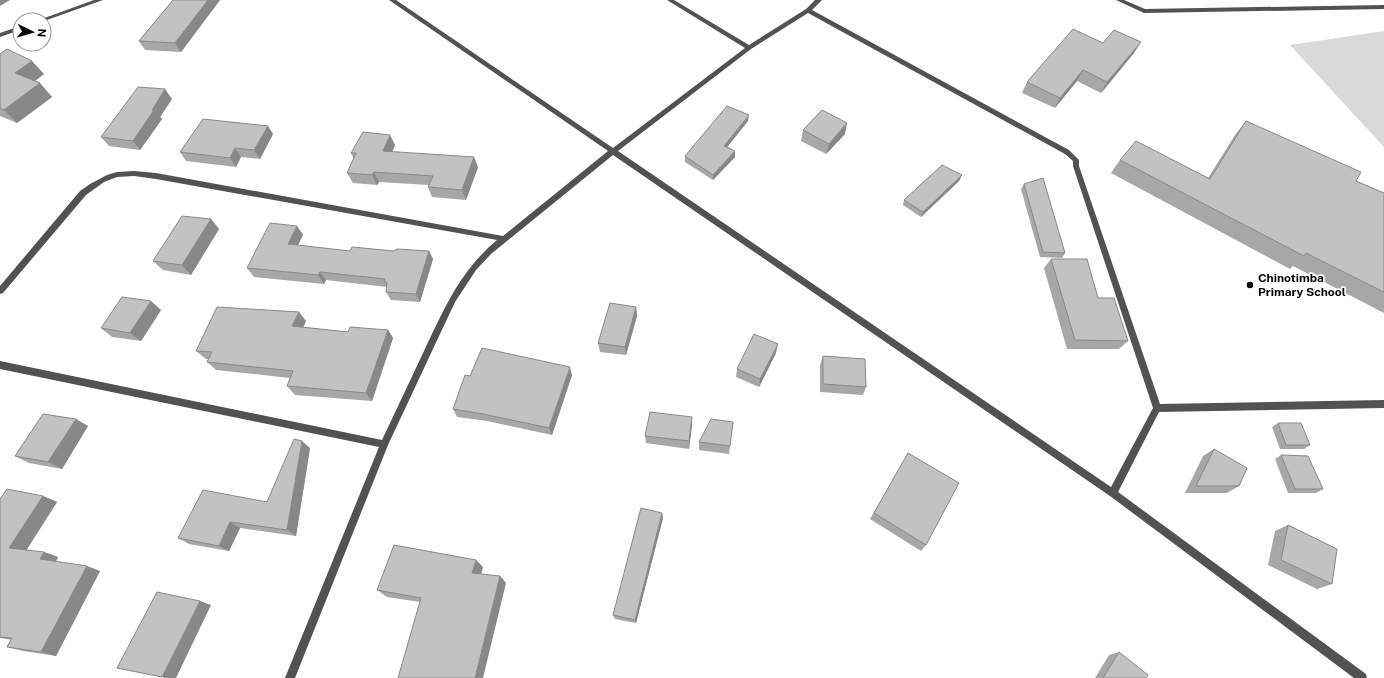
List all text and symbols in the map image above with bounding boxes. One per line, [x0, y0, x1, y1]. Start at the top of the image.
north arrow [12, 12, 52, 52]
text: N [36, 28, 48, 38]
place label: Chinotimba Primary School [1258, 271, 1346, 299]
marker: Chinotimba Primary School [1245, 280, 1255, 290]

